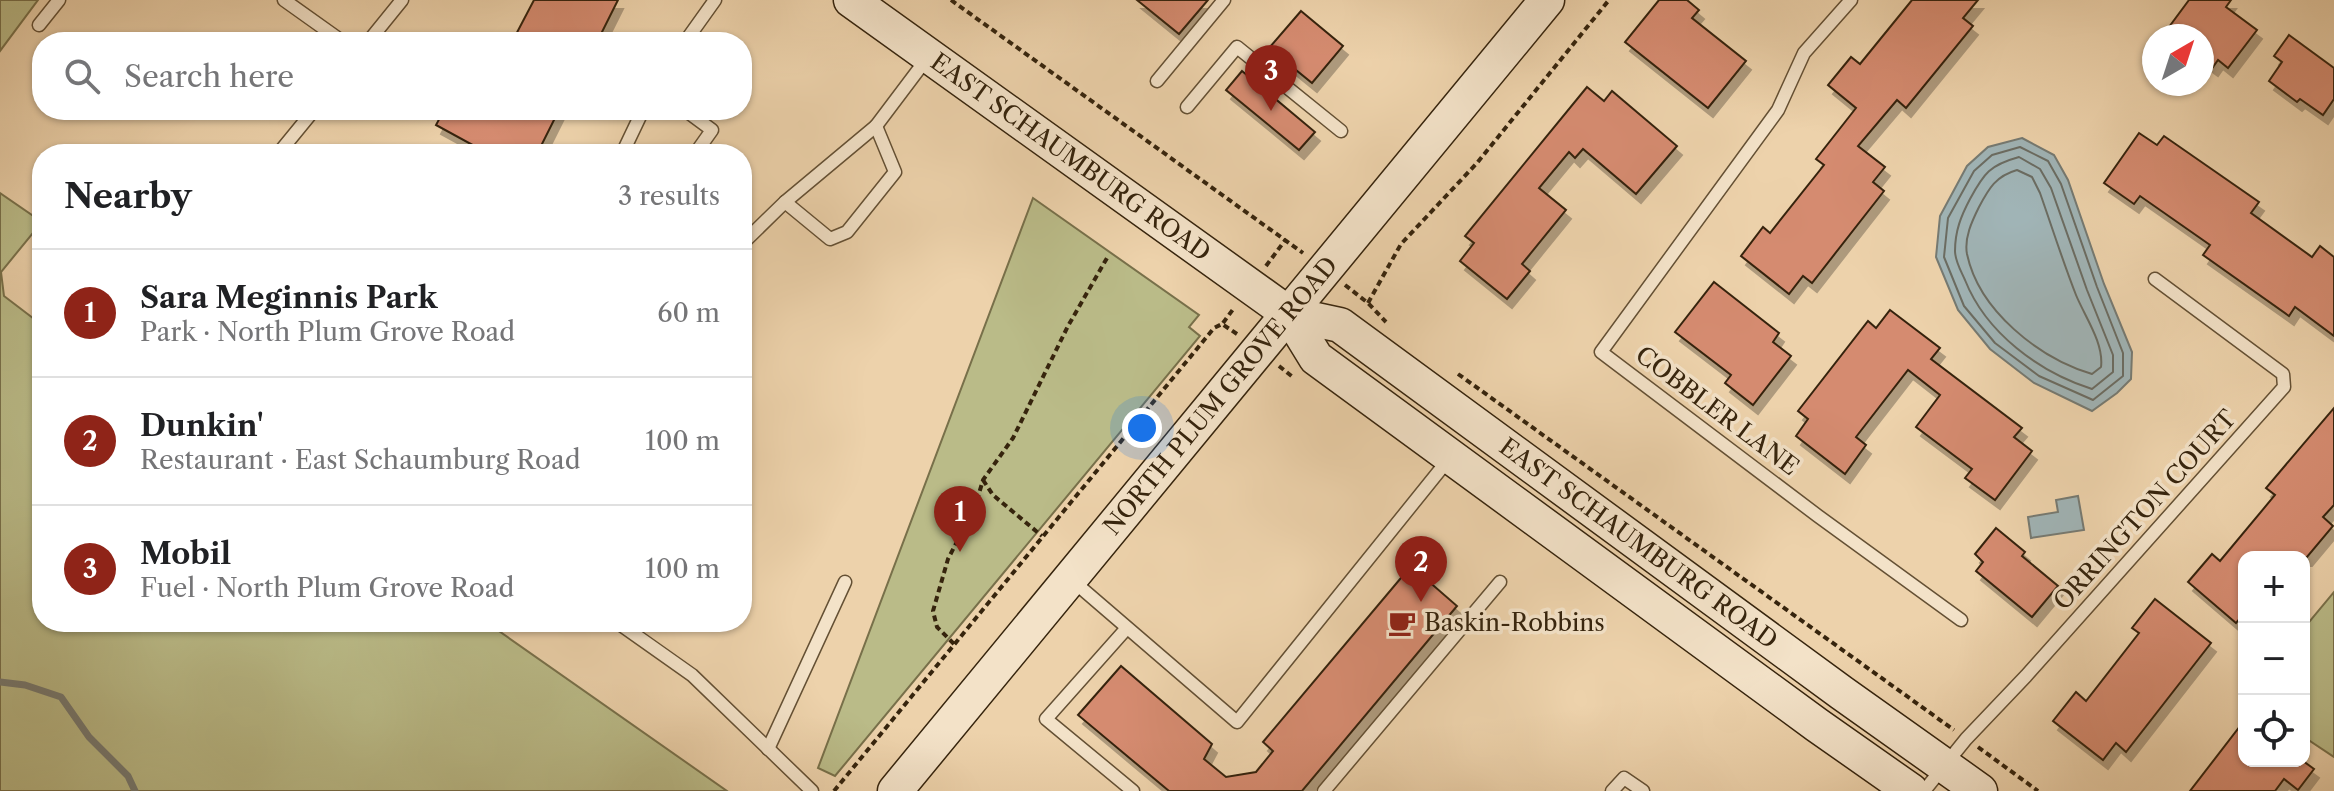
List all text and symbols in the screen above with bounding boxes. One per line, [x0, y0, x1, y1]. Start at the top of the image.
north arrow [2142, 24, 2214, 96]
search box [32, 32, 752, 120]
pin: 3 [1245, 45, 1297, 111]
street label: EAST SCHAUMBURG ROAD [925, 47, 1216, 267]
icon: search [60, 54, 104, 98]
text: Search here [124, 58, 294, 95]
text: Nearby [64, 175, 192, 217]
text: 3 results [618, 180, 720, 212]
street label: NORTH PLUM GROVE ROAD [1097, 251, 1343, 540]
text: Sara Meginnis Park [140, 279, 437, 316]
text: 1 [84, 297, 96, 329]
text: 60 m [657, 297, 720, 329]
text: Park · North Plum Grove Road [140, 316, 515, 348]
street label: COBBLER LANE [1630, 340, 1805, 481]
street label: ORRINGTON COURT [2047, 404, 2242, 615]
text: Dunkin' [140, 407, 264, 444]
your location [1122, 408, 1162, 448]
text: 2 [82, 425, 98, 457]
text: 100 m [645, 425, 720, 457]
street label: EAST SCHAUMBURG ROAD [1494, 432, 1783, 655]
text: Restaurant · East Schaumburg Road [140, 444, 581, 476]
pin: 1 [934, 486, 986, 552]
text: Mobil [140, 535, 231, 572]
pin: 2 [1395, 536, 1447, 602]
map controls [2238, 551, 2310, 767]
button: + [2238, 551, 2310, 623]
text: 3 [83, 553, 97, 585]
text: 100 m [645, 553, 720, 585]
text: Fuel · North Plum Grove Road [140, 572, 514, 604]
cafe icon: Baskin-Robbins [1387, 608, 1417, 638]
place label: Baskin-Robbins [1424, 608, 1605, 637]
button: − [2238, 623, 2310, 695]
button: locate [2238, 695, 2310, 767]

